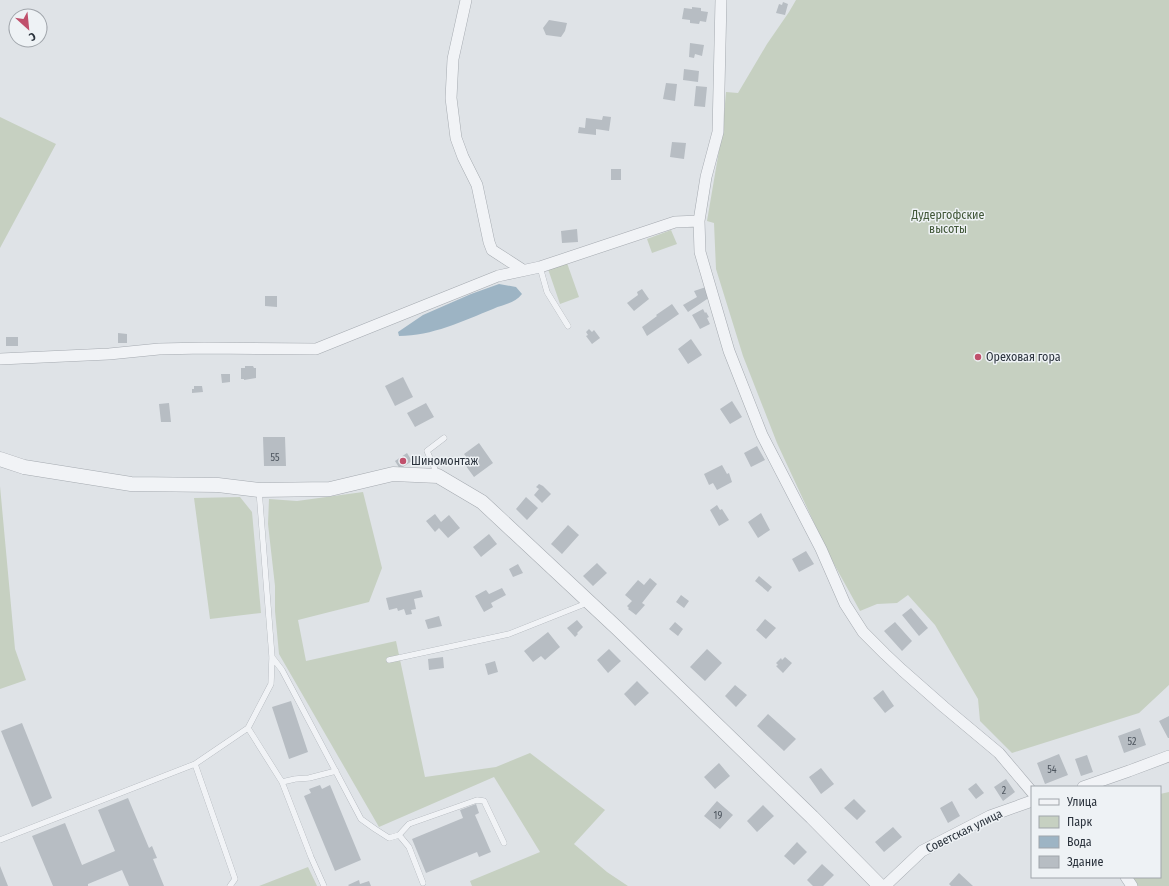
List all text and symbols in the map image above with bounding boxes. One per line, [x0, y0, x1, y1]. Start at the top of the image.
north arrow [8, 8, 48, 48]
text: С [27, 29, 38, 44]
park label: Дудергофские высоты [911, 208, 984, 236]
place label: Ореховая гора [986, 350, 1061, 364]
marker: Ореховая гора [973, 352, 983, 362]
house number: 55 [270, 452, 280, 464]
place label: Шиномонтаж [411, 454, 478, 468]
marker: Шиномонтаж [398, 456, 408, 466]
house number: 52 [1128, 736, 1137, 748]
house number: 54 [1047, 764, 1057, 776]
house number: 2 [1002, 785, 1007, 797]
legend [1031, 786, 1161, 878]
text: Улица [1066, 795, 1097, 809]
street label: Советская улица [923, 806, 1005, 856]
house number: 19 [714, 810, 723, 822]
text: Парк [1067, 815, 1093, 829]
text: Вода [1067, 835, 1092, 849]
text: Здание [1067, 855, 1103, 869]

